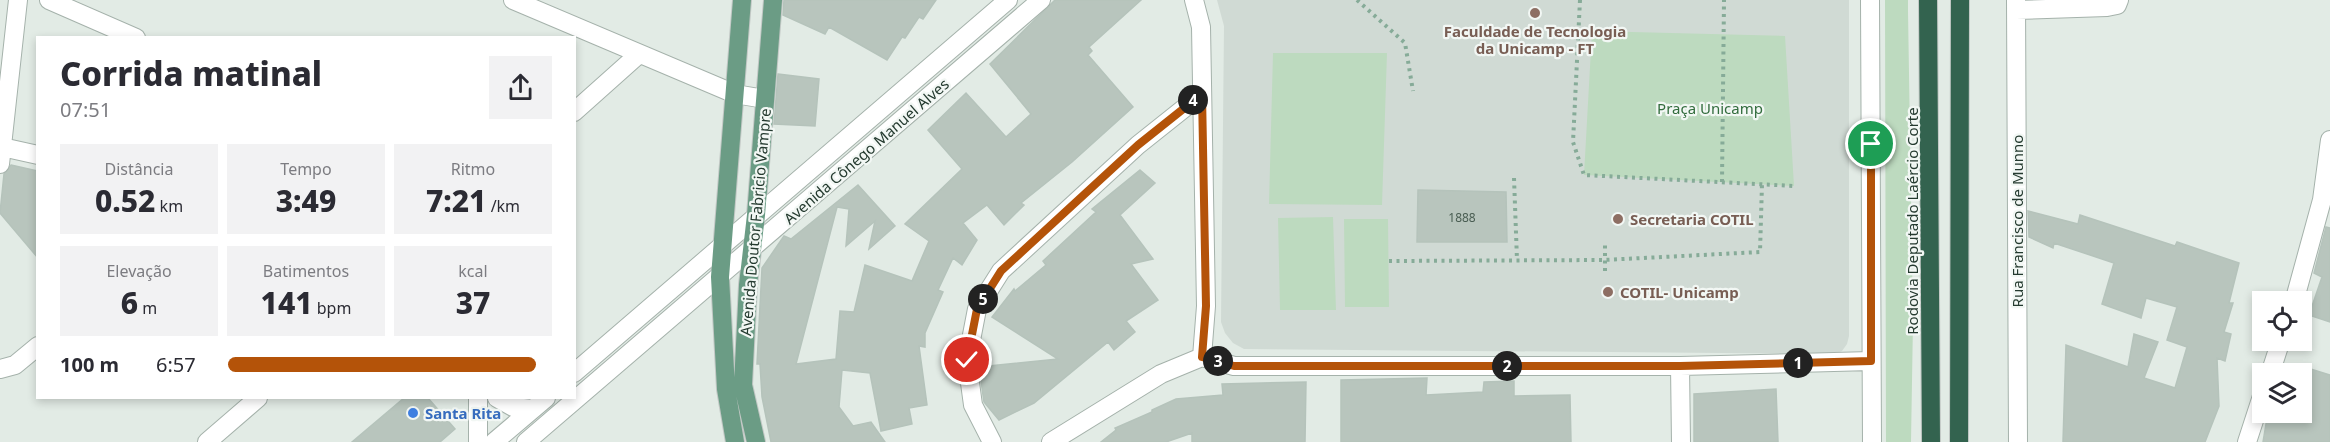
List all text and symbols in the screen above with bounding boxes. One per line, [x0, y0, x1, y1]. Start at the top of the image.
marker: Faculdade de Tecnologia da Unicamp - FT [1528, 6, 1542, 20]
place label: Faculdade de Tecnologia da Unicamp - FT [1444, 21, 1626, 58]
text: Corrida matinal [60, 51, 322, 96]
button: share [489, 56, 552, 119]
street label: Avenida Cônego Manuel Alves [779, 74, 953, 228]
pin: 4 [1178, 85, 1208, 115]
text: 4 [1188, 89, 1198, 111]
text: 07:51 [60, 96, 111, 123]
park label: Praça Unicamp [1657, 98, 1763, 118]
street label: Avenida Doutor Fabricio Vampre [735, 107, 775, 337]
street label: Rodovia Deputado Laércio Corte [1902, 107, 1922, 335]
pin [1845, 118, 1896, 169]
icon: arrive [1854, 127, 1887, 160]
street label: Rua Francisco de Munno [2007, 135, 2027, 307]
text: Distância [105, 158, 173, 180]
text: Tempo [280, 158, 332, 180]
text: Ritmo [451, 158, 495, 180]
text: 0.52 [95, 180, 155, 221]
text: 3:49 [276, 180, 336, 221]
text: 7:21 [426, 180, 486, 221]
text: km [155, 195, 183, 217]
text: /km [486, 195, 520, 217]
house number: 1888 [1448, 209, 1476, 226]
place label: Secretaria COTIL [1630, 209, 1754, 229]
marker: Secretaria COTIL [1611, 212, 1625, 226]
text: Elevação [106, 260, 172, 282]
text: Batimentos [263, 260, 349, 282]
text: kcal [458, 260, 488, 282]
text: 6 [121, 282, 138, 323]
text: 141 [261, 282, 313, 323]
text: 37 [456, 282, 490, 323]
place label: COTIL- Unicamp [1620, 282, 1739, 302]
pin: 5 [968, 284, 998, 314]
marker: COTIL- Unicamp [1601, 285, 1615, 299]
text: 5 [978, 288, 988, 310]
map controls [2252, 291, 2312, 423]
button: locate [2252, 291, 2312, 351]
text: m [138, 297, 157, 319]
text: bpm [313, 297, 351, 319]
pin [941, 334, 992, 385]
icon: check [950, 343, 983, 376]
pin: 3 [1203, 346, 1233, 376]
pin: 1 [1783, 348, 1813, 378]
text: 3 [1213, 350, 1223, 372]
text: 100 m [60, 351, 119, 378]
text: 6:57 [156, 351, 196, 378]
pin: 2 [1492, 351, 1522, 381]
text: 1 [1793, 352, 1803, 374]
text: 2 [1502, 355, 1512, 377]
button: layers [2252, 363, 2312, 423]
place label: Santa Rita [425, 403, 501, 423]
marker: Santa Rita [406, 406, 420, 420]

